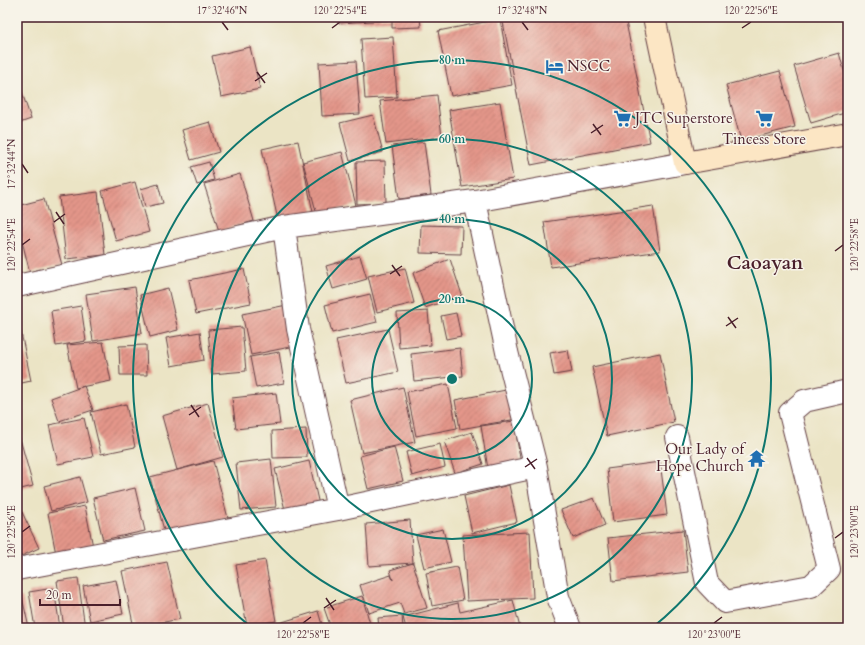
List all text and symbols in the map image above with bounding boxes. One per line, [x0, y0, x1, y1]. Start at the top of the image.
text: 17°32'46"N [197, 4, 248, 18]
text: 120°22'54"E [313, 4, 367, 18]
text: 17°32'48"N [497, 4, 548, 18]
text: 120°22'56"E [724, 4, 778, 18]
text: 80 m [439, 52, 466, 68]
hotel icon: NSCC [544, 56, 564, 76]
place label: NSCC [567, 56, 610, 76]
supermarket icon: JTC Superstore [612, 108, 632, 128]
place label: JTC Superstore [633, 108, 733, 128]
supermarket icon: Tincess Store [754, 108, 774, 128]
place label: Tincess Store [722, 129, 806, 149]
text: 60 m [439, 131, 466, 147]
text: 17°32'44"N [5, 138, 19, 189]
text: 40 m [439, 211, 466, 227]
text: 120°22'54"E [5, 218, 19, 272]
text: 120°22'58"E [848, 218, 862, 272]
district label: Caoayan [727, 250, 804, 276]
text: 20 m [439, 291, 466, 307]
centre of rings [445, 372, 459, 386]
place label: Our Lady of Hope Church [656, 439, 746, 476]
temple icon: Our Lady of Hope Church [747, 448, 767, 468]
text: 120°22'56"E [5, 505, 19, 559]
text: 120°23'00"E [848, 505, 862, 559]
scale bar [40, 581, 120, 607]
text: 20 m [46, 587, 73, 603]
text: 120°22'58"E [276, 628, 330, 642]
text: 120°23'00"E [687, 628, 741, 642]

